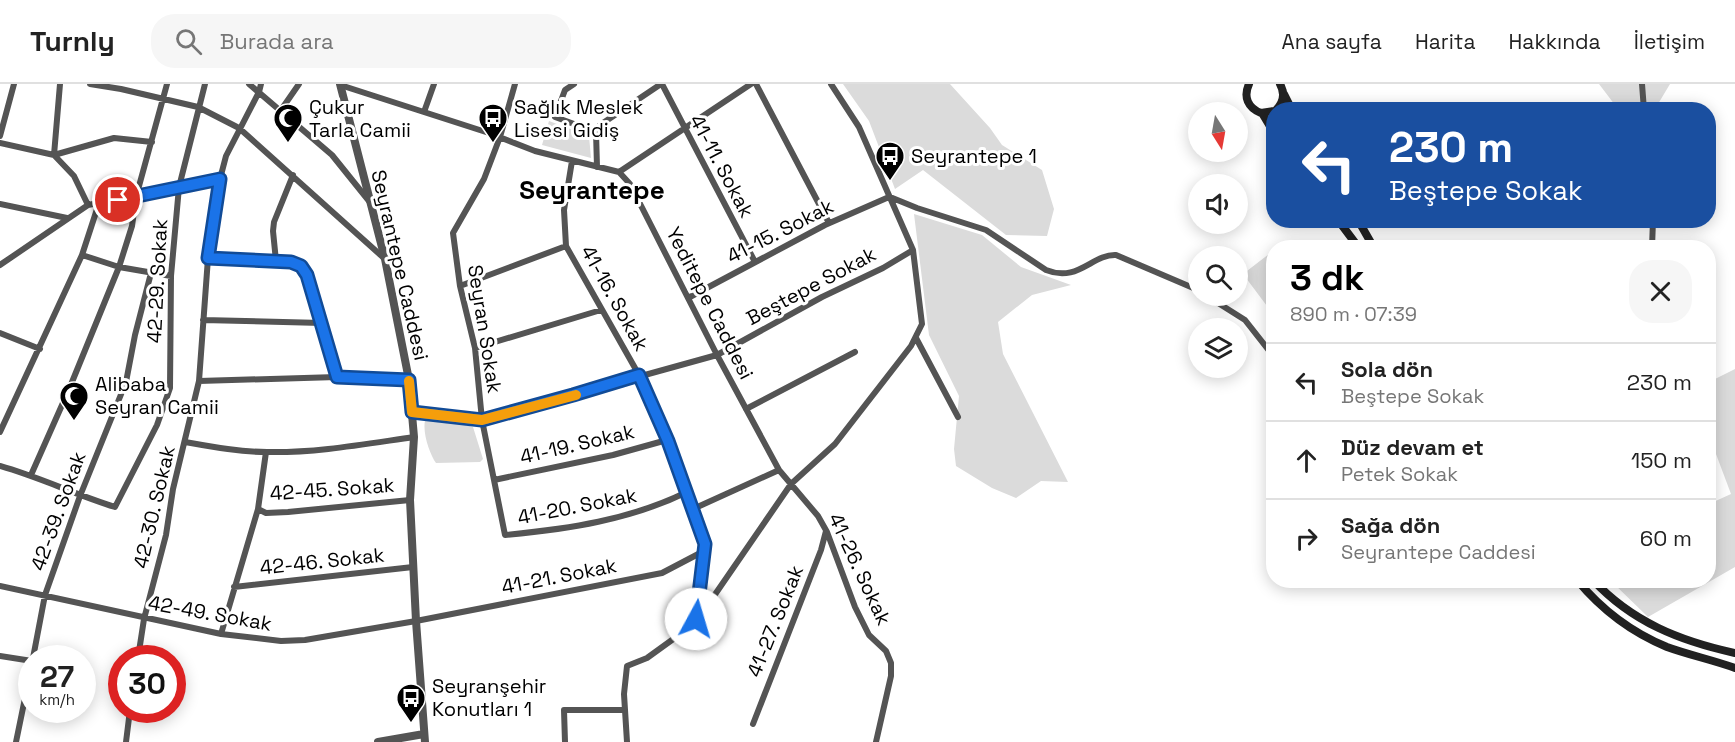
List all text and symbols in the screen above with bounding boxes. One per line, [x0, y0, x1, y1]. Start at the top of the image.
search box [151, 14, 571, 68]
text: Turnly [30, 23, 115, 59]
icon: search [172, 25, 205, 58]
text: Burada ara [220, 27, 334, 55]
text: Ana sayfa [1282, 28, 1382, 55]
text: Harita [1415, 28, 1476, 55]
text: Hakkında [1509, 28, 1601, 55]
text: İletişim [1634, 28, 1705, 55]
place label: Çukur Tarla Camii [309, 94, 411, 143]
place label: Sağlık Meslek Lisesi Gidiş [514, 94, 643, 143]
mosque icon: Çukur Tarla Camii [272, 102, 304, 144]
bus stop icon: Sağlık Meslek Lisesi Gidiş [477, 102, 509, 144]
north arrow [1188, 102, 1248, 162]
map controls [1188, 102, 1248, 378]
street label: 41-11. Sokak [684, 110, 760, 222]
text: 230 m [1389, 121, 1513, 174]
icon: left [1290, 126, 1368, 204]
bus stop icon: Seyrantepe 1 [874, 140, 906, 182]
place label: Seyrantepe 1 [911, 143, 1037, 169]
street label: Seyrantepe Caddesi [365, 167, 435, 363]
district label: Seyrantepe [519, 173, 665, 207]
text: Beştepe Sokak [1389, 173, 1582, 208]
pin [92, 174, 143, 225]
button: sound [1188, 174, 1248, 234]
icon: arrive [101, 183, 134, 216]
street label: 41-15. Sokak [722, 193, 838, 269]
street label: 42-29. Sokak [141, 218, 173, 344]
street label: Yeditepe Caddesi [660, 222, 760, 384]
street label: 41-16. Sokak [575, 241, 655, 356]
street label: Beştepe Sokak [742, 241, 881, 331]
button: search [1188, 246, 1248, 306]
text: 3 dk [1290, 255, 1364, 301]
button: close [1629, 260, 1692, 323]
street label: Seyran Sokak [462, 263, 508, 395]
text: 890 m · 07:39 [1290, 301, 1417, 327]
button: layers [1188, 318, 1248, 378]
text: Sola dön [1341, 355, 1433, 383]
icon: left [1290, 366, 1323, 399]
text: 230 m [1627, 368, 1692, 396]
place label: Alibaba Seyran Camii [95, 371, 219, 420]
mosque icon: Alibaba Seyran Camii [58, 380, 90, 422]
text: Beştepe Sokak [1341, 383, 1484, 409]
street label: 41-19. Sokak [517, 418, 637, 470]
text: Düz devam et [1341, 433, 1484, 461]
street label: 42-30. Sokak [127, 443, 181, 571]
icon: ahead [1290, 444, 1323, 477]
text: 150 m [1631, 446, 1692, 474]
street label: 42-39. Sokak [24, 448, 92, 574]
text: Petek Sokak [1341, 461, 1458, 487]
street label: 42-45. Sokak [269, 472, 395, 506]
street label: 41-20. Sokak [515, 482, 639, 530]
street label: 41-26. Sokak [823, 509, 897, 629]
text: Sağa dön [1341, 511, 1440, 539]
icon: right [1290, 522, 1323, 555]
text: 60 m [1640, 524, 1692, 552]
text: Seyrantepe Caddesi [1341, 539, 1536, 565]
street label: 42-46. Sokak [258, 542, 386, 580]
street label: 41-21. Sokak [499, 552, 619, 600]
street label: 41-27. Sokak [741, 561, 809, 681]
position arrow [664, 587, 728, 651]
street label: 42-49. Sokak [146, 589, 274, 637]
speed limit sign: 30 [108, 645, 186, 723]
text: 27 [40, 657, 74, 696]
place label: Seyranşehir Konutları 1 [432, 673, 546, 722]
bus stop icon: Seyranşehir Konutları 1 [395, 682, 427, 724]
text: km/h [39, 690, 75, 709]

